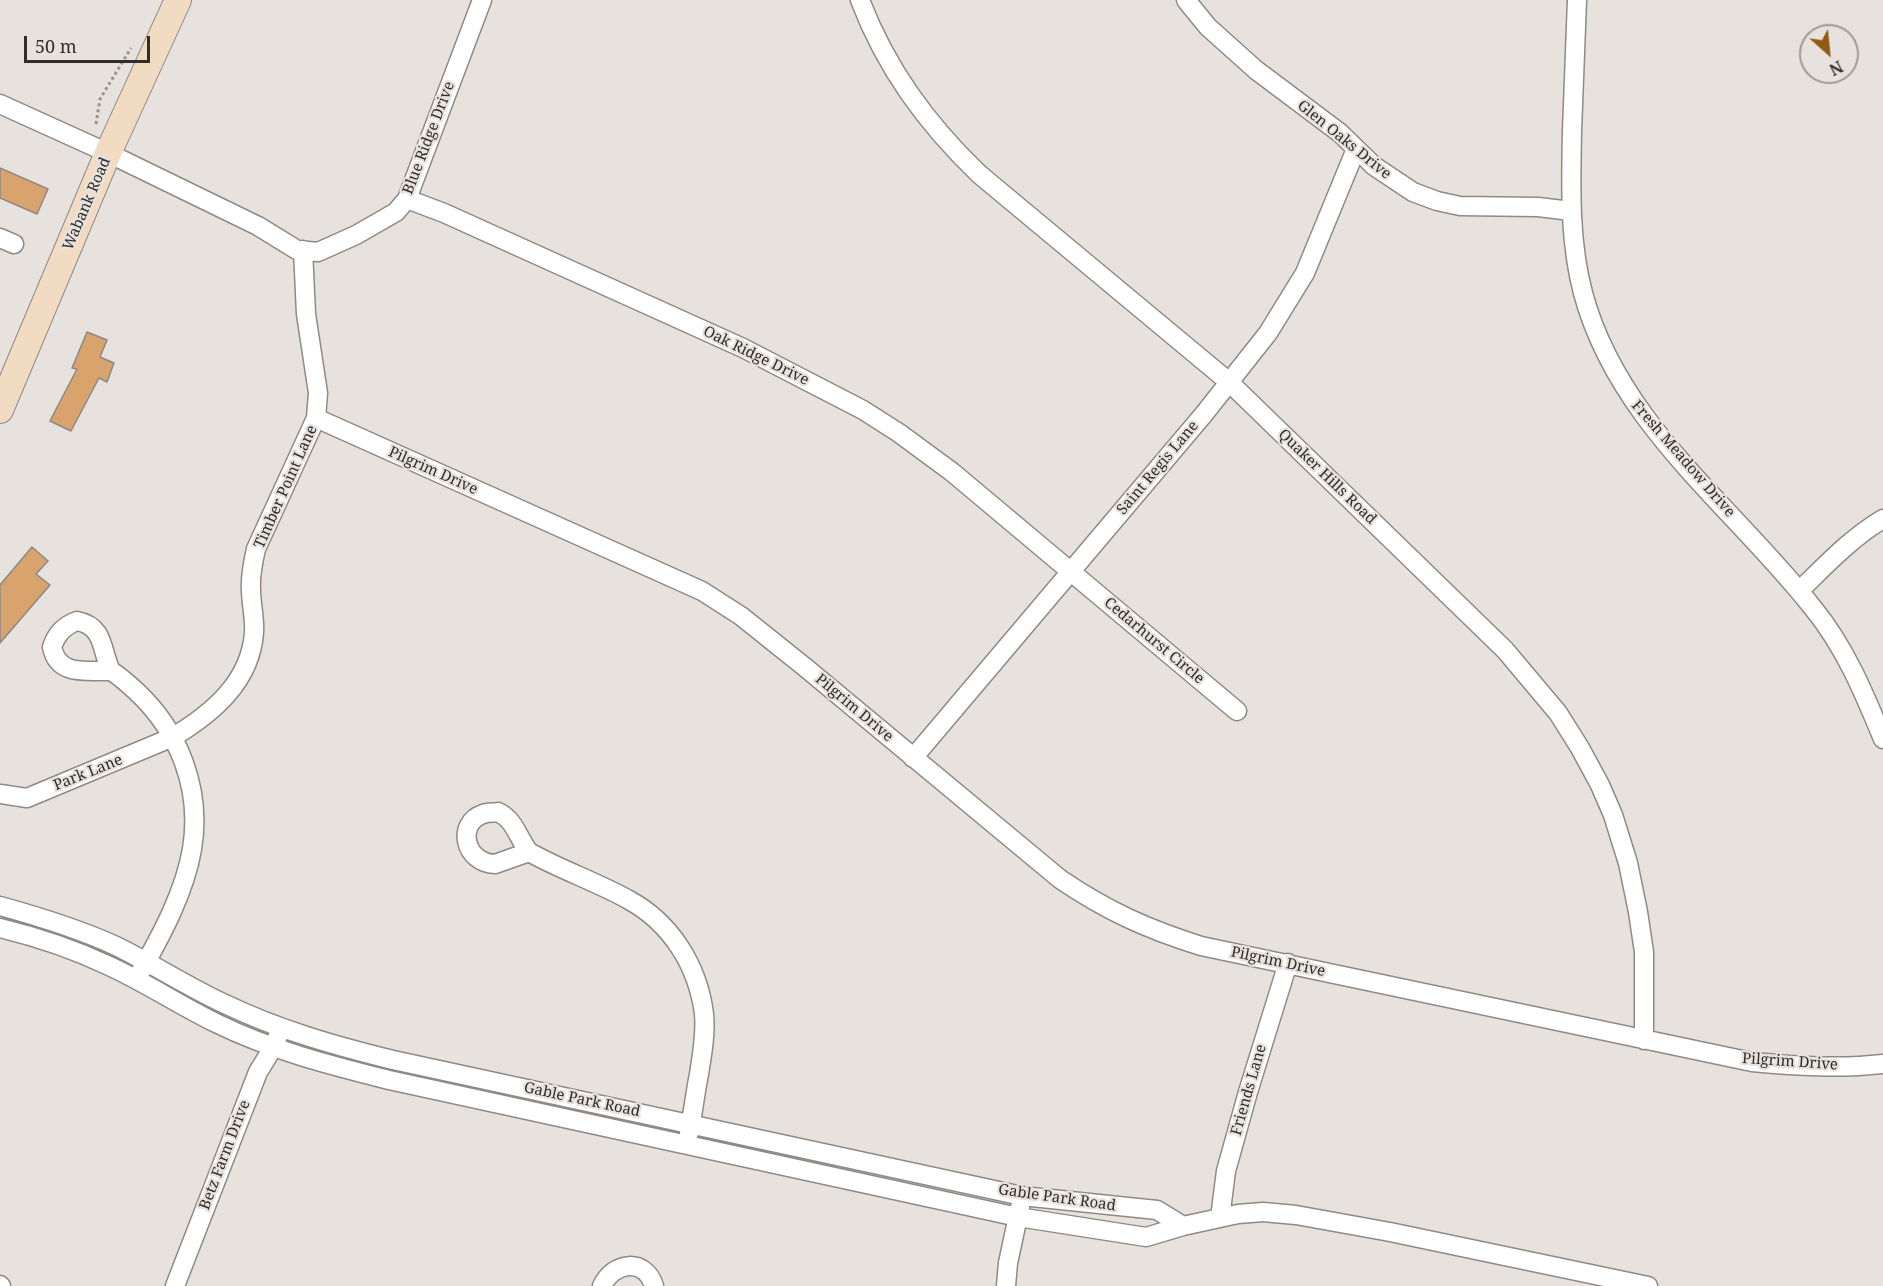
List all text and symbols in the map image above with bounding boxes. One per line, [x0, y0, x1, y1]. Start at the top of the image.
scale bar [27, 24, 153, 62]
north arrow [1799, 24, 1859, 84]
text: 50 m [35, 34, 77, 58]
text: N [1826, 56, 1847, 81]
street label: Blue Ridge Drive [399, 79, 459, 197]
street label: Glen Oaks Drive [1293, 97, 1395, 183]
street label: Wabank Road [59, 155, 115, 253]
street label: Oak Ridge Drive [700, 323, 812, 389]
street label: Fresh Meadow Drive [1627, 397, 1739, 521]
street label: Saint Regis Lane [1113, 417, 1203, 519]
street label: Timber Point Lane [251, 422, 321, 552]
street label: Quaker Hills Road [1274, 426, 1380, 528]
street label: Pilgrim Drive [385, 443, 481, 499]
street label: Cedarhurst Circle [1100, 594, 1208, 688]
street label: Pilgrim Drive [811, 670, 897, 746]
street label: Park Lane [51, 751, 125, 795]
street label: Pilgrim Drive [1229, 943, 1327, 981]
street label: Friends Lane [1227, 1042, 1271, 1138]
street label: Pilgrim Drive [1741, 1050, 1839, 1074]
street label: Gable Park Road [522, 1079, 642, 1121]
street label: Betz Farm Drive [196, 1098, 254, 1212]
street label: Gable Park Road [997, 1181, 1117, 1215]

